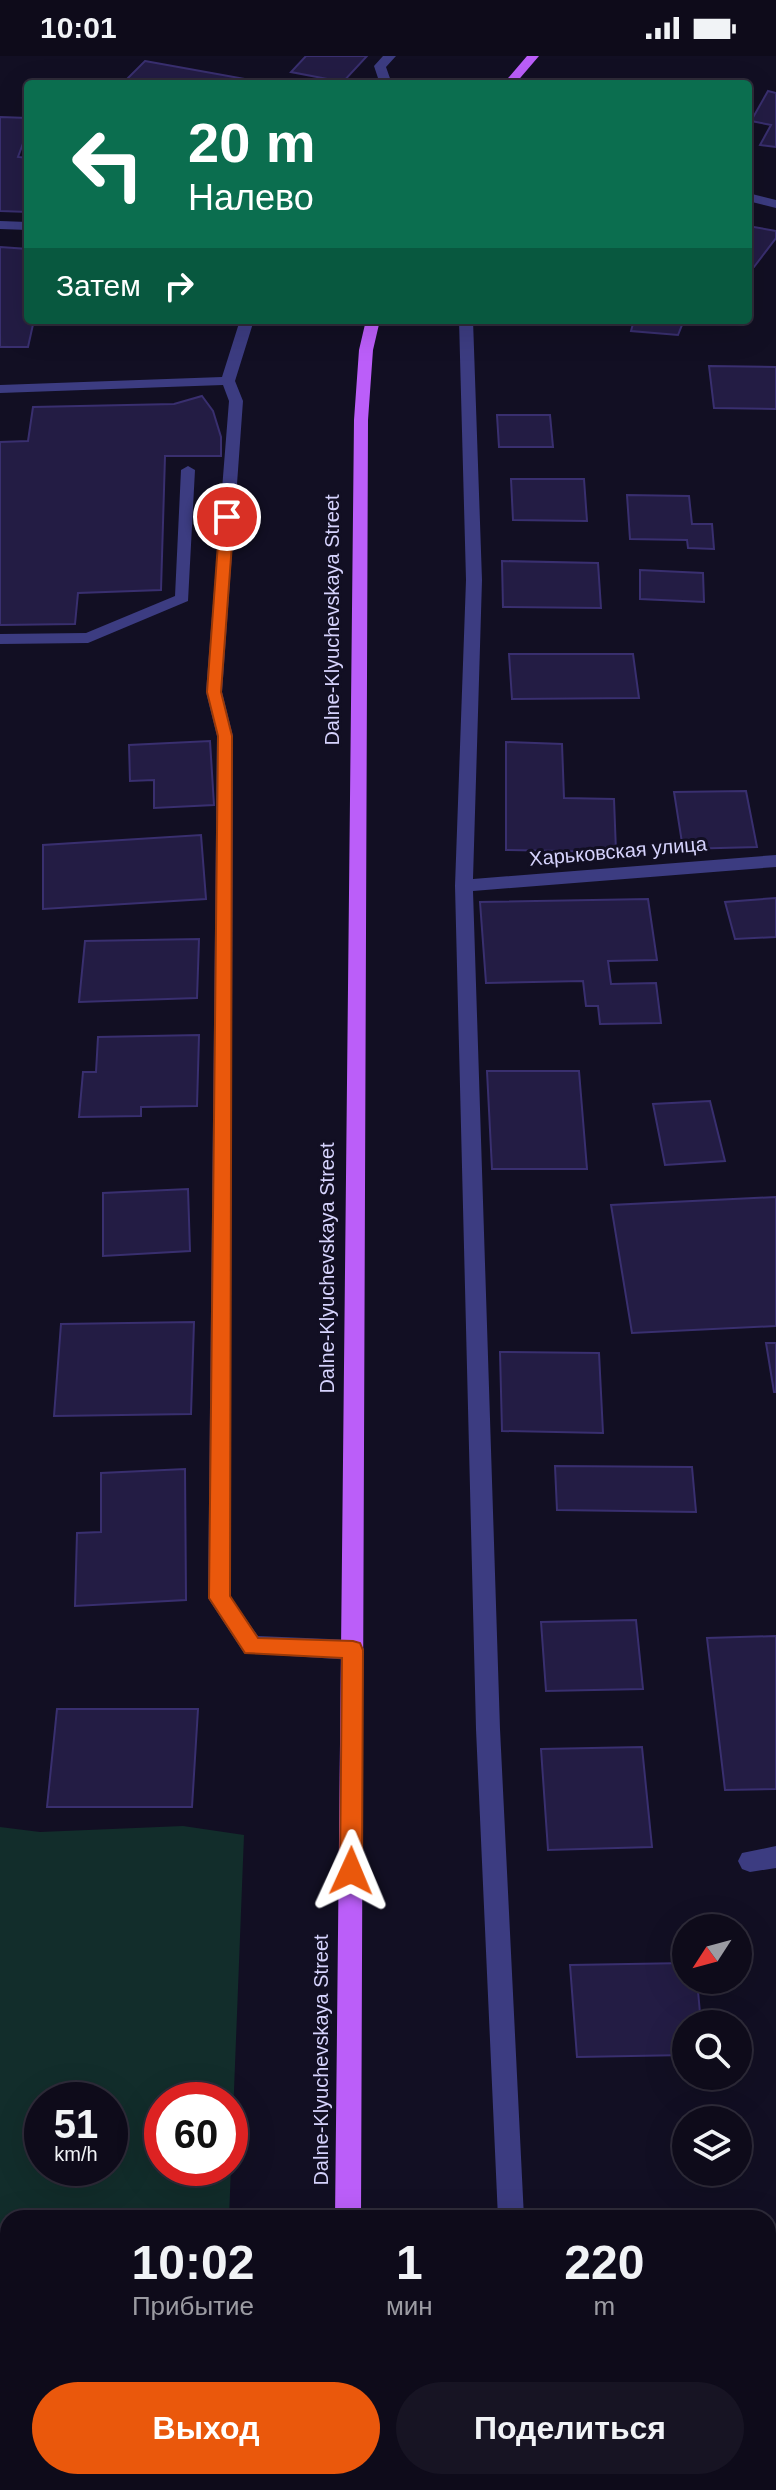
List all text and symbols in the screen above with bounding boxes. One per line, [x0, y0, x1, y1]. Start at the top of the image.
text: 10:01 [40, 11, 117, 44]
text: 20 m [188, 111, 316, 174]
icon: left [56, 112, 160, 216]
text: Налево [188, 177, 314, 218]
icon: right [157, 264, 201, 308]
text: Затем [56, 269, 141, 302]
pin [193, 483, 261, 551]
street label: Dalne-Klyuchevskaya Street [321, 494, 343, 746]
icon: arrive [205, 495, 249, 539]
street label: Харьковская улица [528, 832, 709, 870]
street label: Dalne-Klyuchevskaya Street [316, 1142, 338, 1394]
position arrow [309, 1829, 393, 1913]
north arrow [672, 1914, 752, 1994]
map controls [672, 1914, 752, 2186]
street label: Dalne-Klyuchevskaya Street [310, 1934, 332, 2186]
button: search [672, 2010, 752, 2090]
speed limit sign: 60 [144, 2082, 248, 2186]
text: 51 [54, 2102, 98, 2146]
button: layers [672, 2106, 752, 2186]
text: km/h [54, 2143, 98, 2165]
text: 10:02 [132, 2236, 254, 2289]
text: 1 [396, 2236, 423, 2289]
text: 220 [564, 2236, 644, 2289]
text: Прибытие [132, 2291, 254, 2321]
text: мин [386, 2291, 433, 2321]
text: m [594, 2291, 615, 2321]
button: Выход [32, 2382, 380, 2474]
button: Поделиться [396, 2382, 744, 2474]

